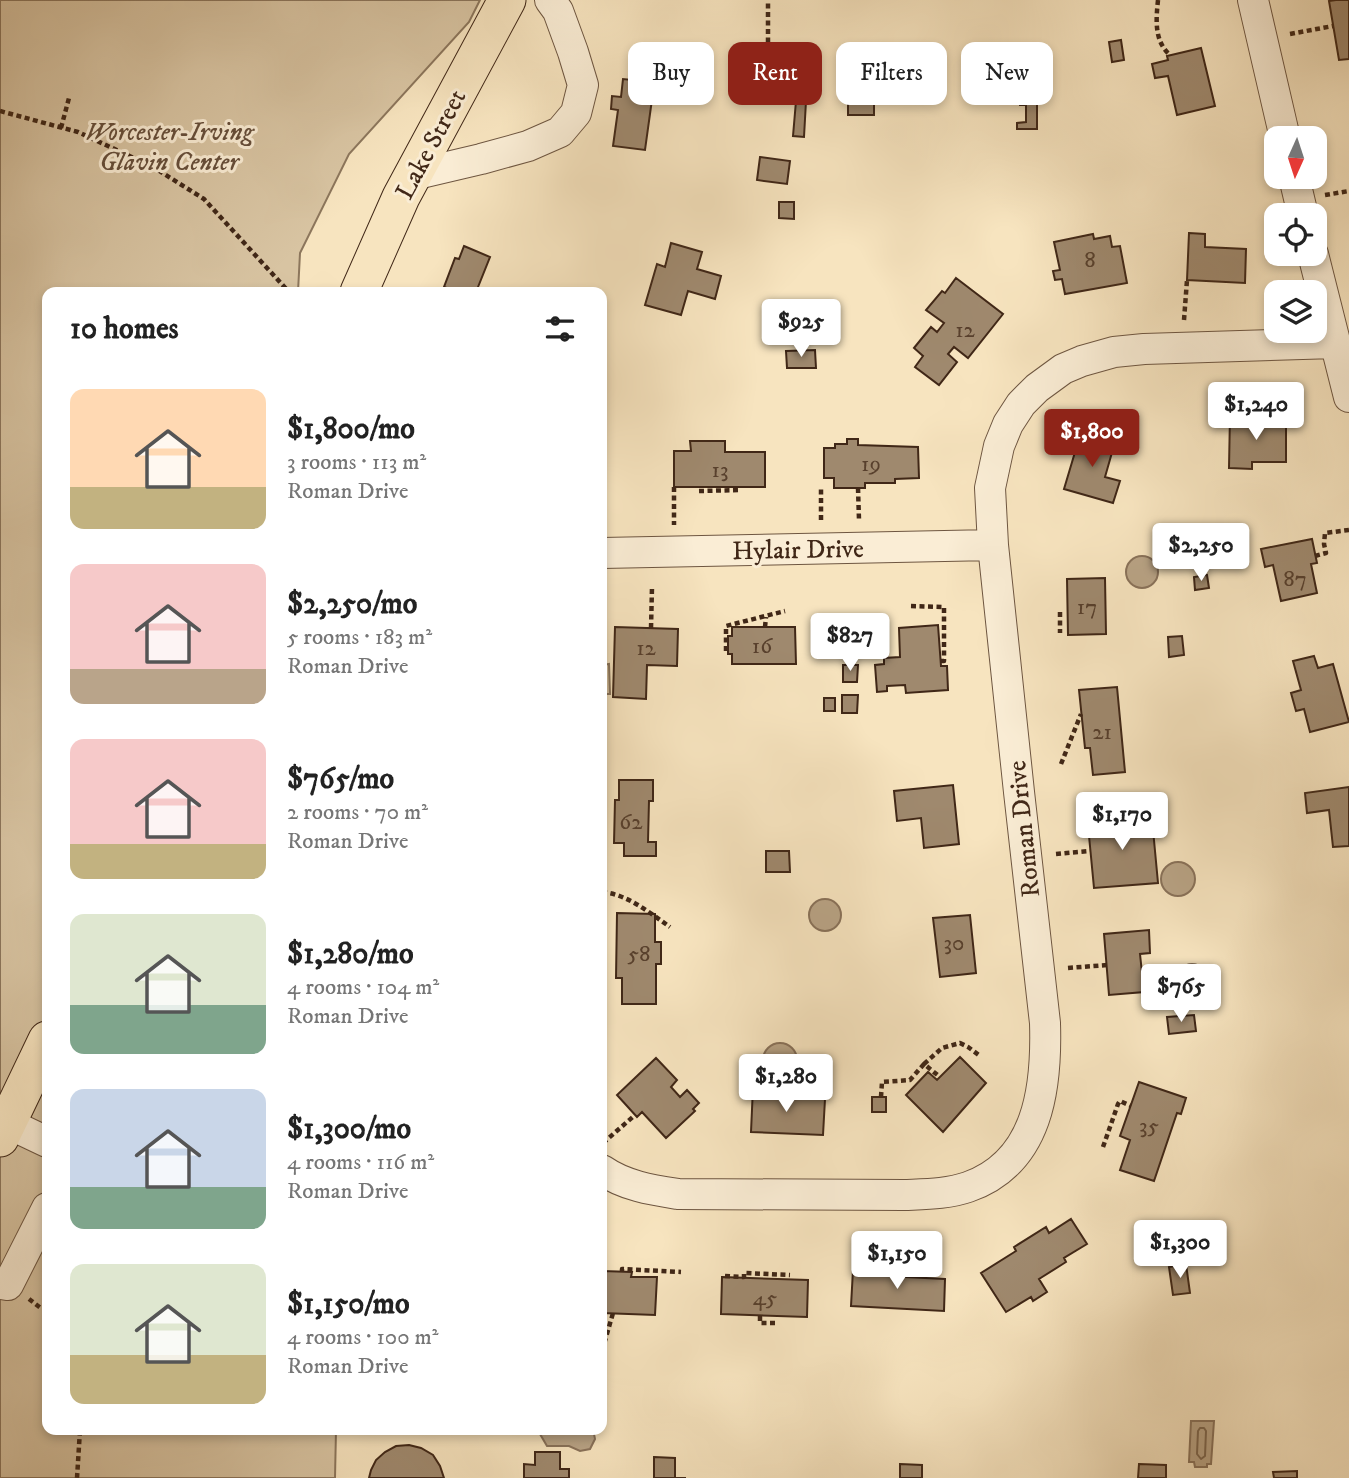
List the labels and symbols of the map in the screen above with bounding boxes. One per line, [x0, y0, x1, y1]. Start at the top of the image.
street label: Lake Street [389, 84, 474, 206]
park label: Worcester-Irving Glavin Center [85, 116, 255, 179]
north arrow [1264, 126, 1326, 189]
house number: 8 [1084, 246, 1096, 275]
pin: $925 [760, 300, 842, 359]
house number: 12 [955, 316, 976, 345]
pin: $1,240 [1199, 382, 1313, 442]
pin: $1,800 [1035, 410, 1149, 469]
house number: 19 [861, 450, 881, 479]
house number: 13 [711, 456, 729, 485]
pin: $2,250 [1144, 524, 1258, 583]
street label: Hylair Drive [732, 533, 864, 568]
house number: 87 [1283, 565, 1307, 594]
house number: 17 [1077, 593, 1097, 622]
pin: $827 [809, 614, 891, 673]
house number: 16 [752, 632, 773, 661]
house number: 12 [636, 634, 657, 663]
house number: 21 [1092, 718, 1112, 747]
street label: Roman Drive [1001, 759, 1048, 899]
pin: $1,170 [1065, 792, 1179, 852]
house number: 62 [619, 808, 643, 837]
house number: 30 [944, 929, 964, 958]
house number: 58 [628, 940, 650, 969]
pin: $765 [1140, 964, 1222, 1024]
pin: $1,280 [729, 1054, 843, 1114]
house number: 35 [1139, 1112, 1159, 1141]
pin: $1,300 [1123, 1220, 1237, 1280]
pin: $1,150 [840, 1232, 954, 1291]
house number: 45 [753, 1284, 777, 1313]

